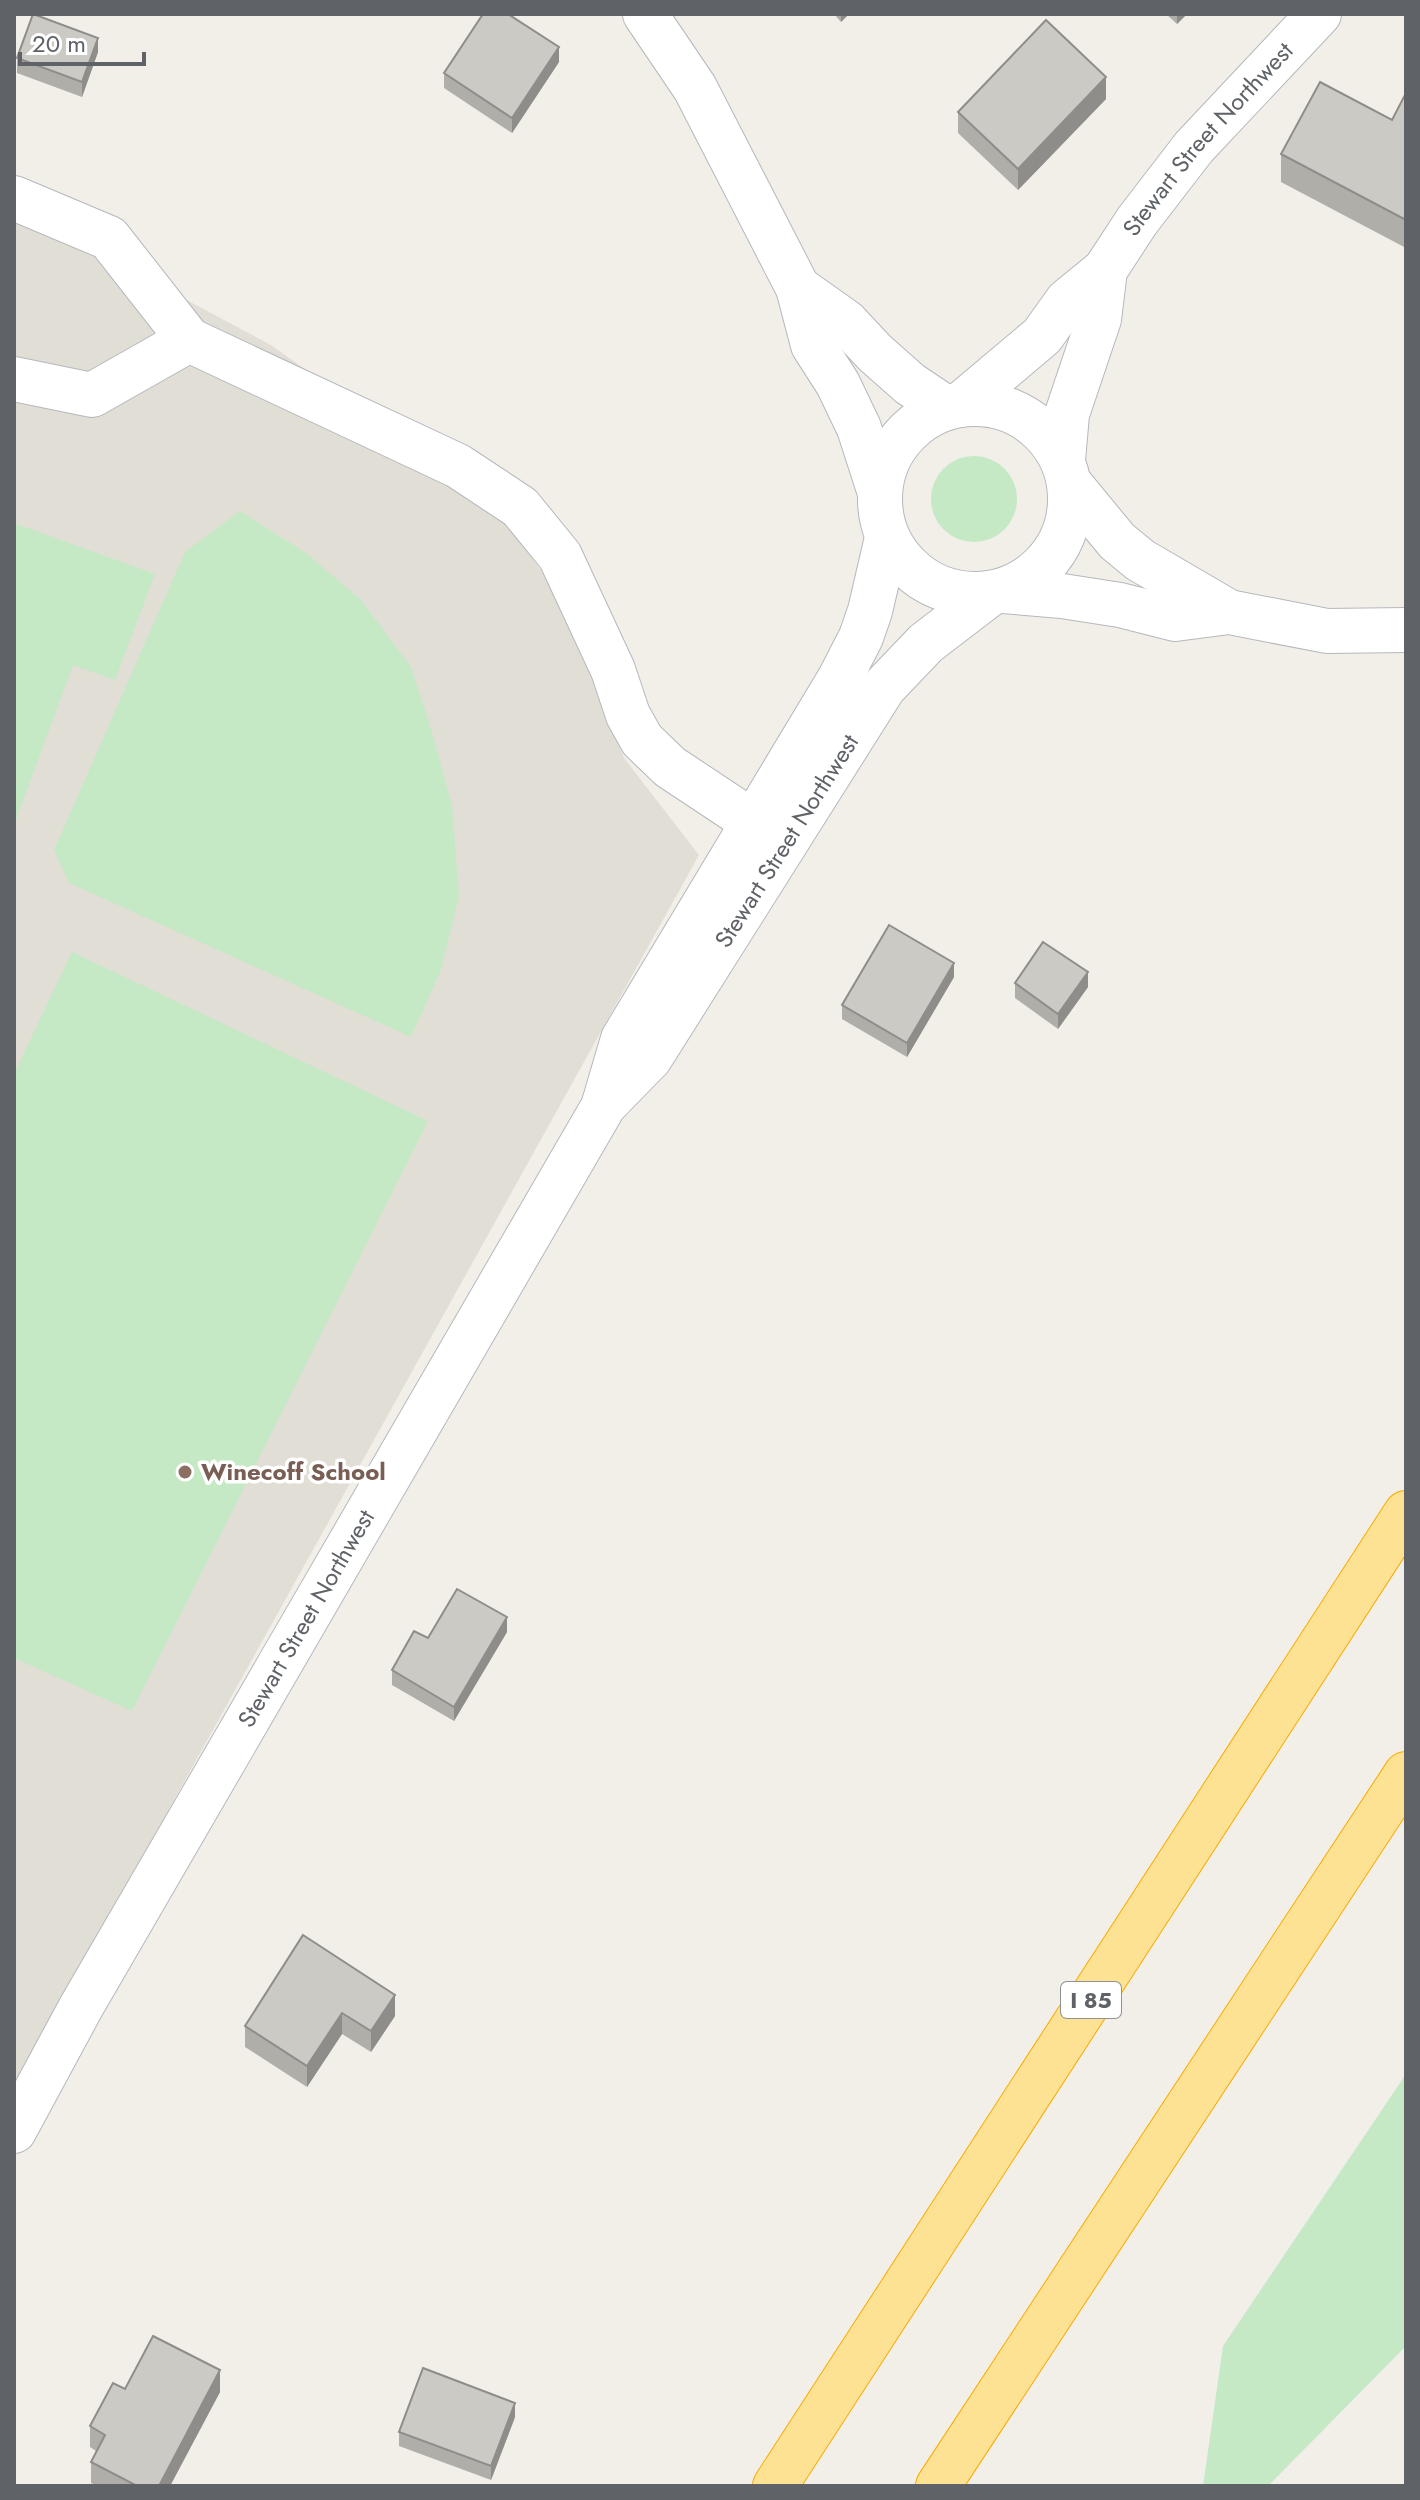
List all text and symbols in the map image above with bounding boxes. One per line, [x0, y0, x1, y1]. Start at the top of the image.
scale bar [20, 16, 144, 66]
text: 20 m [32, 26, 86, 61]
street label: Stewart Street Northwest [1114, 34, 1301, 243]
street label: Stewart Street Northwest [706, 727, 867, 954]
place label: Winecoff School [201, 1454, 386, 1489]
marker: Winecoff School [176, 1463, 194, 1481]
street label: Stewart Street Northwest [229, 1503, 383, 1734]
road number: I 85 [1061, 1982, 1121, 2018]

